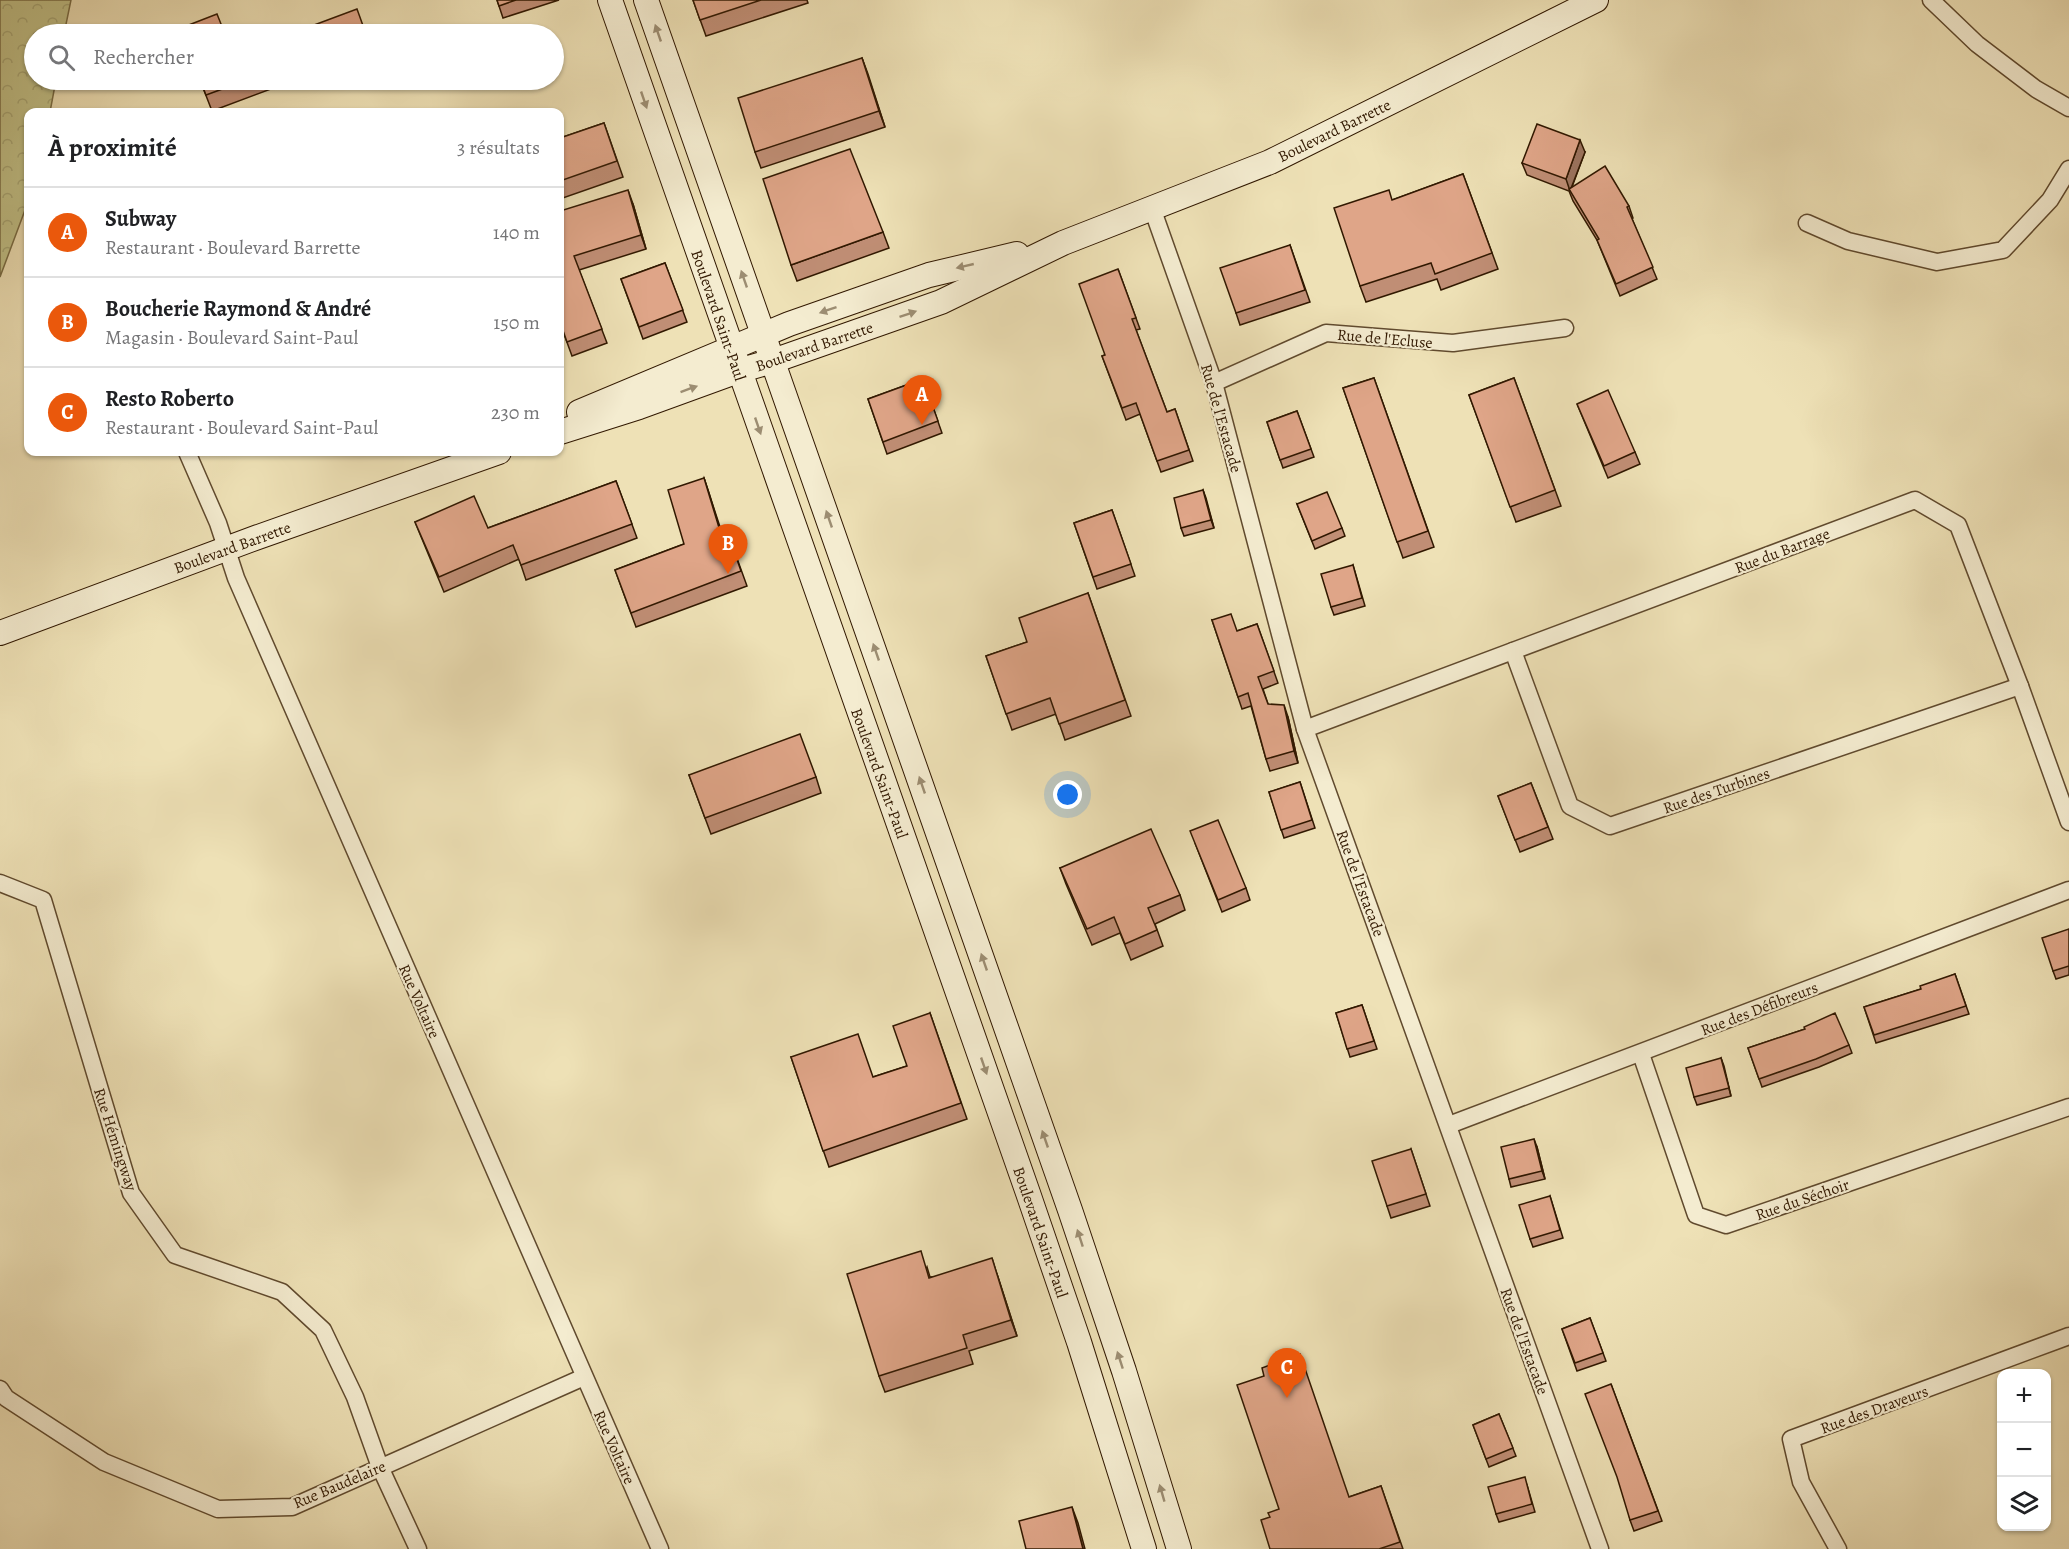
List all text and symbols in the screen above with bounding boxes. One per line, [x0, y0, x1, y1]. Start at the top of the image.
search box [24, 24, 564, 90]
one-way arrow [653, 24, 663, 42]
icon: search [45, 41, 78, 74]
text: Rechercher [93, 42, 194, 72]
one-way arrow [639, 91, 649, 109]
street label: Boulevard Barrette [1274, 94, 1395, 168]
text: À proximité [48, 130, 177, 165]
text: 3 résultats [457, 134, 540, 161]
text: Subway [105, 204, 176, 234]
text: A [61, 219, 74, 246]
text: 140 m [493, 219, 540, 246]
text: Restaurant · Boulevard Barrette [105, 234, 361, 261]
street label: Boulevard Saint-Paul [685, 247, 751, 384]
one-way arrow [956, 262, 974, 272]
one-way arrow [738, 270, 748, 288]
text: Boucherie Raymond & André [105, 294, 371, 324]
one-way arrow [819, 306, 837, 316]
one-way arrow [899, 308, 917, 318]
text: B [61, 309, 74, 336]
text: 150 m [493, 309, 540, 336]
street label: Boulevard Barrette [753, 316, 876, 377]
text: Magasin · Boulevard Saint-Paul [105, 324, 358, 351]
street label: Rue de l'Ecluse [1336, 324, 1434, 354]
street label: Rue de l'Estacade [1195, 361, 1247, 475]
pin: A [902, 376, 942, 425]
text: Resto Roberto [105, 384, 234, 414]
one-way arrow [680, 384, 698, 393]
text: C [61, 399, 74, 426]
text: 230 m [491, 399, 540, 426]
text: Restaurant · Boulevard Saint-Paul [105, 414, 378, 441]
one-way arrow [753, 417, 763, 435]
one-way arrow [823, 510, 833, 528]
street label: Boulevard Barrette [171, 517, 294, 579]
street label: Rue du Barrage [1732, 523, 1833, 579]
pin: B [708, 524, 748, 574]
one-way arrow [870, 643, 880, 661]
street label: Boulevard Saint-Paul [845, 705, 913, 842]
street label: Rue des Turbines [1660, 762, 1773, 820]
one-way arrow [916, 775, 926, 793]
your location [1053, 780, 1082, 809]
street label: Rue de l'Estacade [1331, 827, 1390, 940]
one-way arrow [979, 953, 989, 971]
street label: Rue Voltaire [393, 961, 445, 1042]
street label: Rue des Défibreurs [1698, 976, 1821, 1041]
one-way arrow [979, 1057, 989, 1075]
street label: Rue Hémingway [88, 1085, 142, 1194]
one-way arrow [1040, 1130, 1050, 1148]
street label: Boulevard Saint-Paul [1007, 1164, 1073, 1301]
street label: Rue du Séchoir [1752, 1174, 1852, 1226]
one-way arrow [1074, 1229, 1084, 1247]
street label: Rue de l'Estacade [1495, 1285, 1554, 1398]
pin: C [1268, 1348, 1306, 1398]
one-way arrow [1115, 1351, 1125, 1369]
map controls [1997, 1369, 2051, 1531]
button: + [1997, 1369, 2051, 1423]
street label: Rue des Draveurs [1817, 1380, 1931, 1440]
street label: Rue Voltaire [588, 1407, 640, 1488]
button: − [1997, 1423, 2051, 1477]
street label: Rue Baudelaire [290, 1456, 389, 1514]
button: layers [1997, 1477, 2051, 1531]
one-way arrow [1157, 1484, 1166, 1502]

